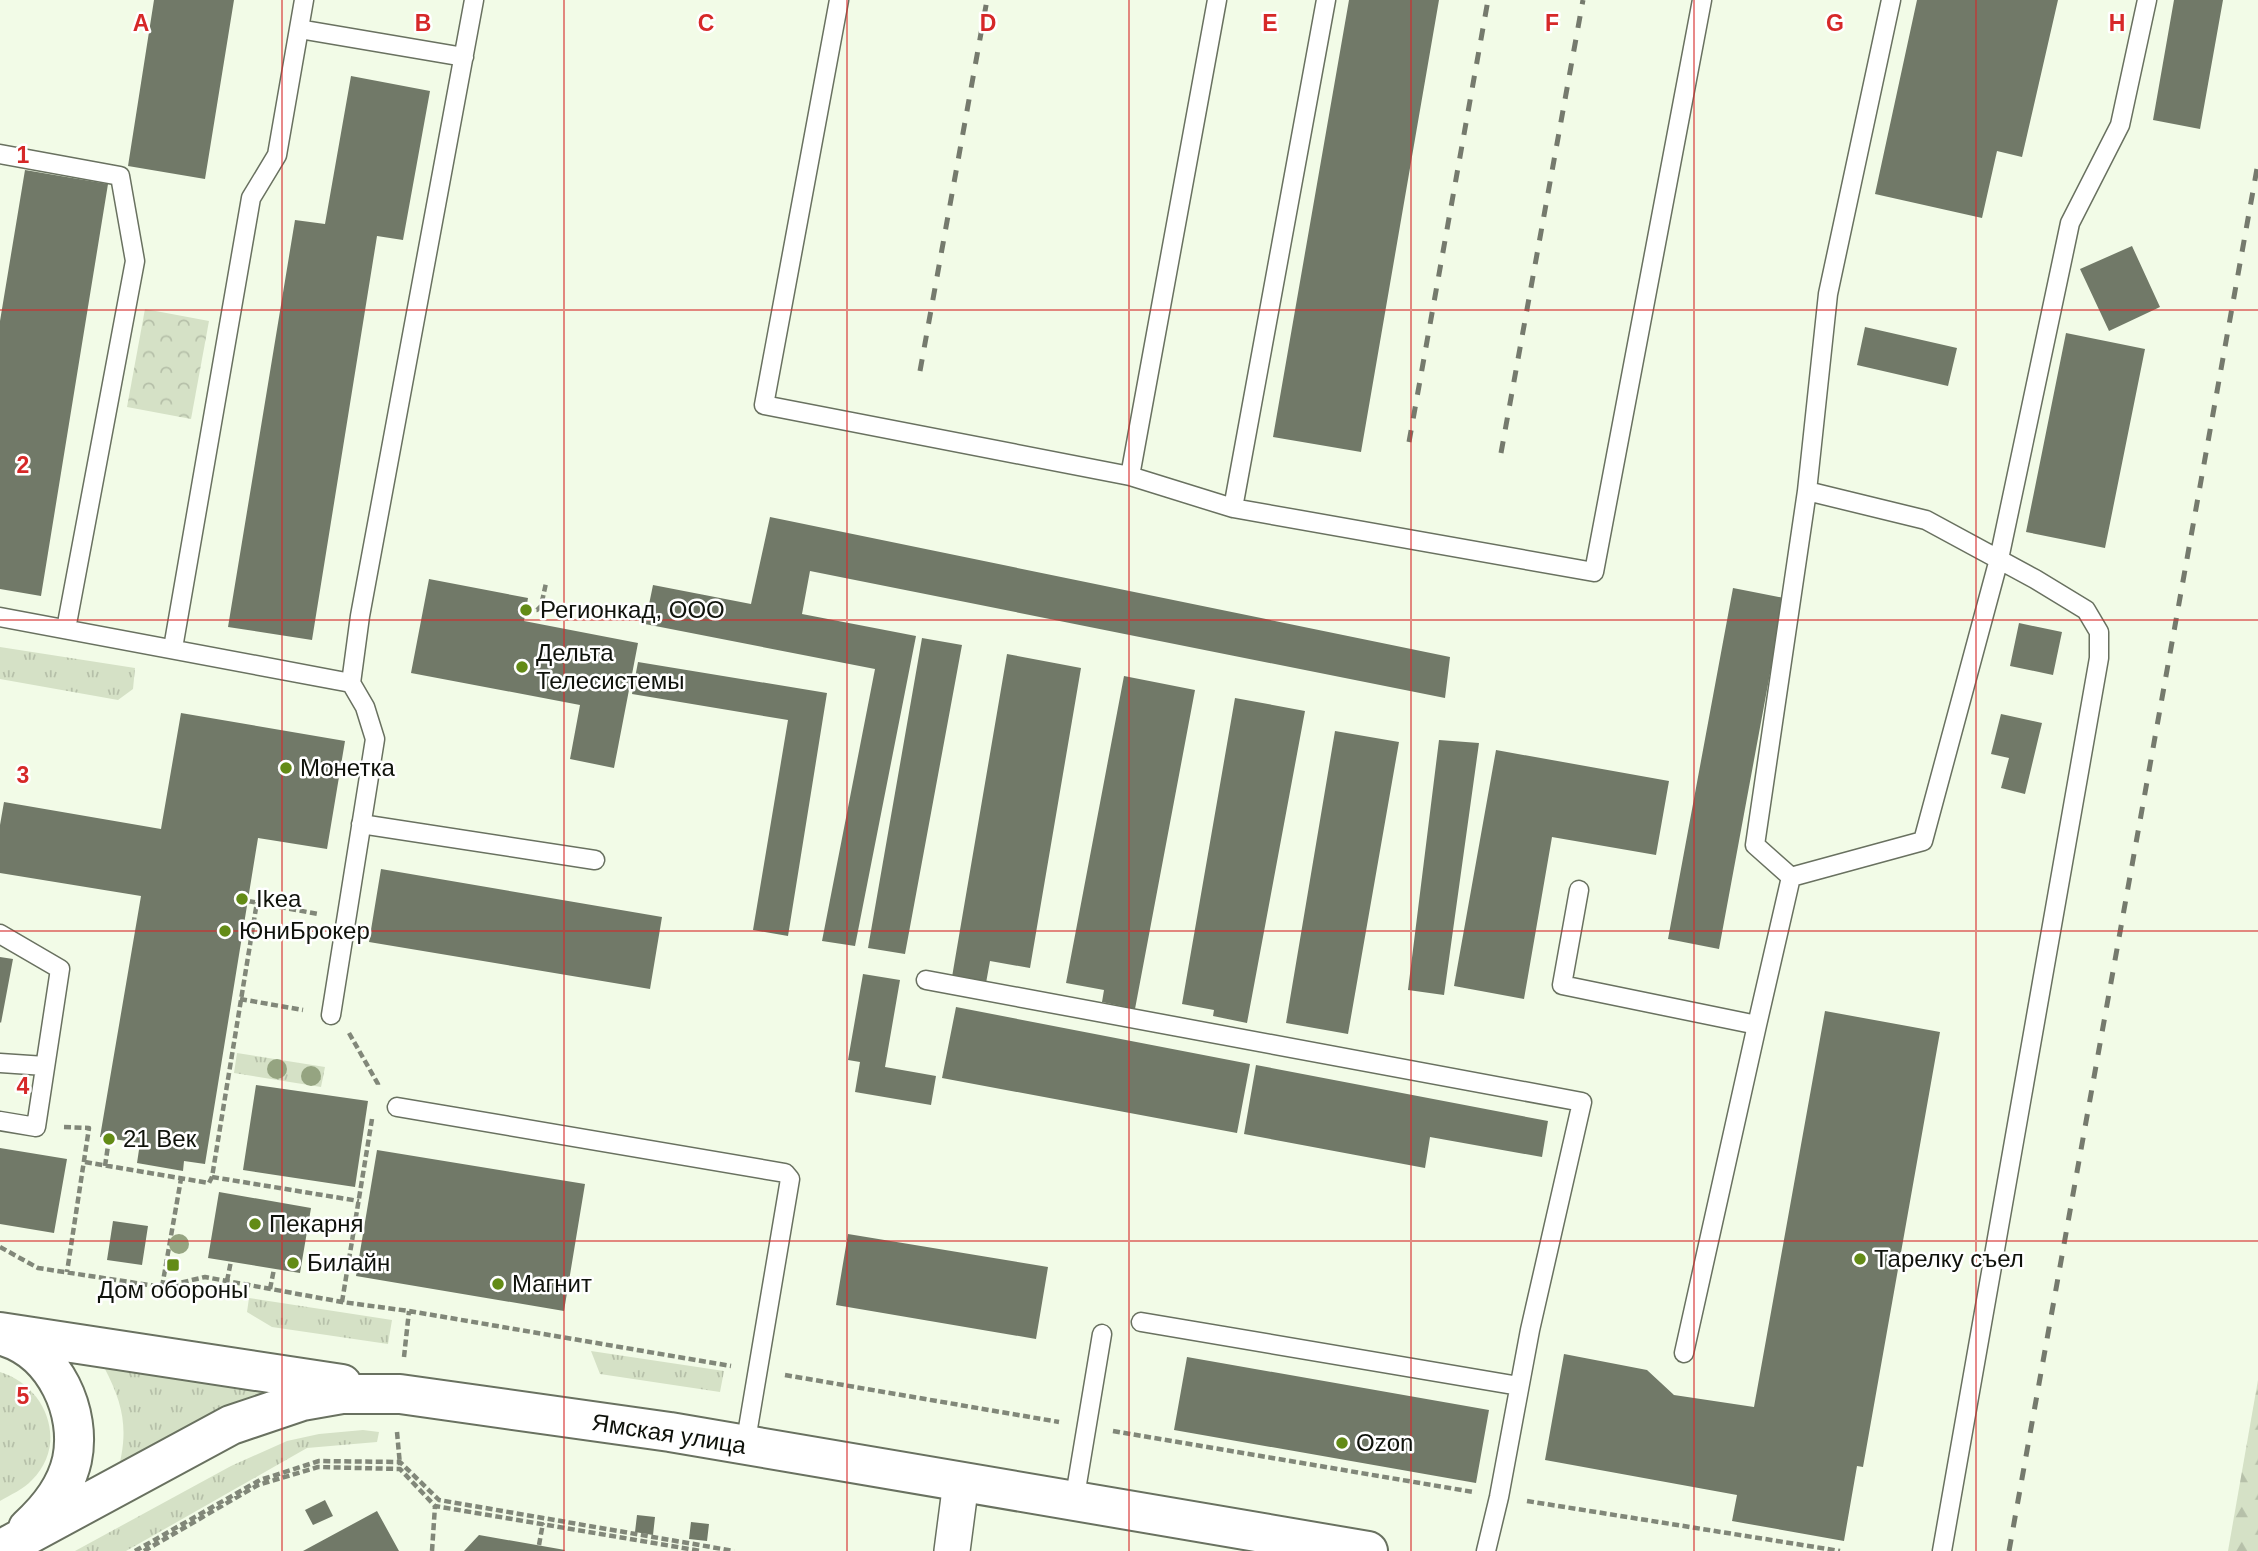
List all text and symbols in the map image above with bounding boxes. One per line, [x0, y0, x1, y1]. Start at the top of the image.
text: A [133, 10, 149, 36]
text: B [415, 10, 431, 36]
text: C [698, 10, 714, 36]
text: D [980, 10, 996, 36]
text: E [1262, 10, 1278, 36]
text: F [1545, 10, 1559, 36]
text: G [1826, 10, 1844, 36]
text: H [2109, 10, 2125, 36]
text: 1 [17, 142, 30, 168]
text: 2 [17, 452, 29, 478]
place label: Регионкад, ООО [540, 596, 725, 623]
marker: Регионкад, ООО [518, 602, 534, 618]
place label: Дельта Телесистемы [536, 639, 684, 694]
marker: Дельта Телесистемы [514, 659, 530, 675]
place label: Монетка [300, 754, 395, 781]
marker: Монетка [278, 760, 294, 776]
text: 3 [17, 762, 29, 788]
place label: Ikea [256, 885, 302, 912]
marker: Ikea [234, 891, 250, 907]
place label: ЮниБрокер [239, 917, 370, 944]
marker: ЮниБрокер [217, 923, 233, 939]
text: 4 [17, 1073, 30, 1099]
place label: 21 Век [123, 1125, 197, 1152]
marker: 21 Век [101, 1131, 117, 1147]
place label: Пекарня [269, 1210, 364, 1237]
marker: Пекарня [247, 1216, 263, 1232]
place label: Тарелку съел [1874, 1245, 2024, 1272]
place label: Билайн [307, 1249, 390, 1276]
marker: Тарелку съел [1852, 1251, 1868, 1267]
marker: Билайн [285, 1255, 301, 1271]
marker: Дом обороны [165, 1257, 181, 1273]
place label: Магнит [512, 1270, 592, 1297]
place label: Дом обороны [98, 1276, 248, 1303]
marker: Магнит [490, 1276, 506, 1292]
text: 5 [17, 1383, 30, 1409]
street label: Ямская улица [590, 1408, 749, 1459]
place label: Ozon [1356, 1429, 1413, 1456]
marker: Ozon [1334, 1435, 1350, 1451]

